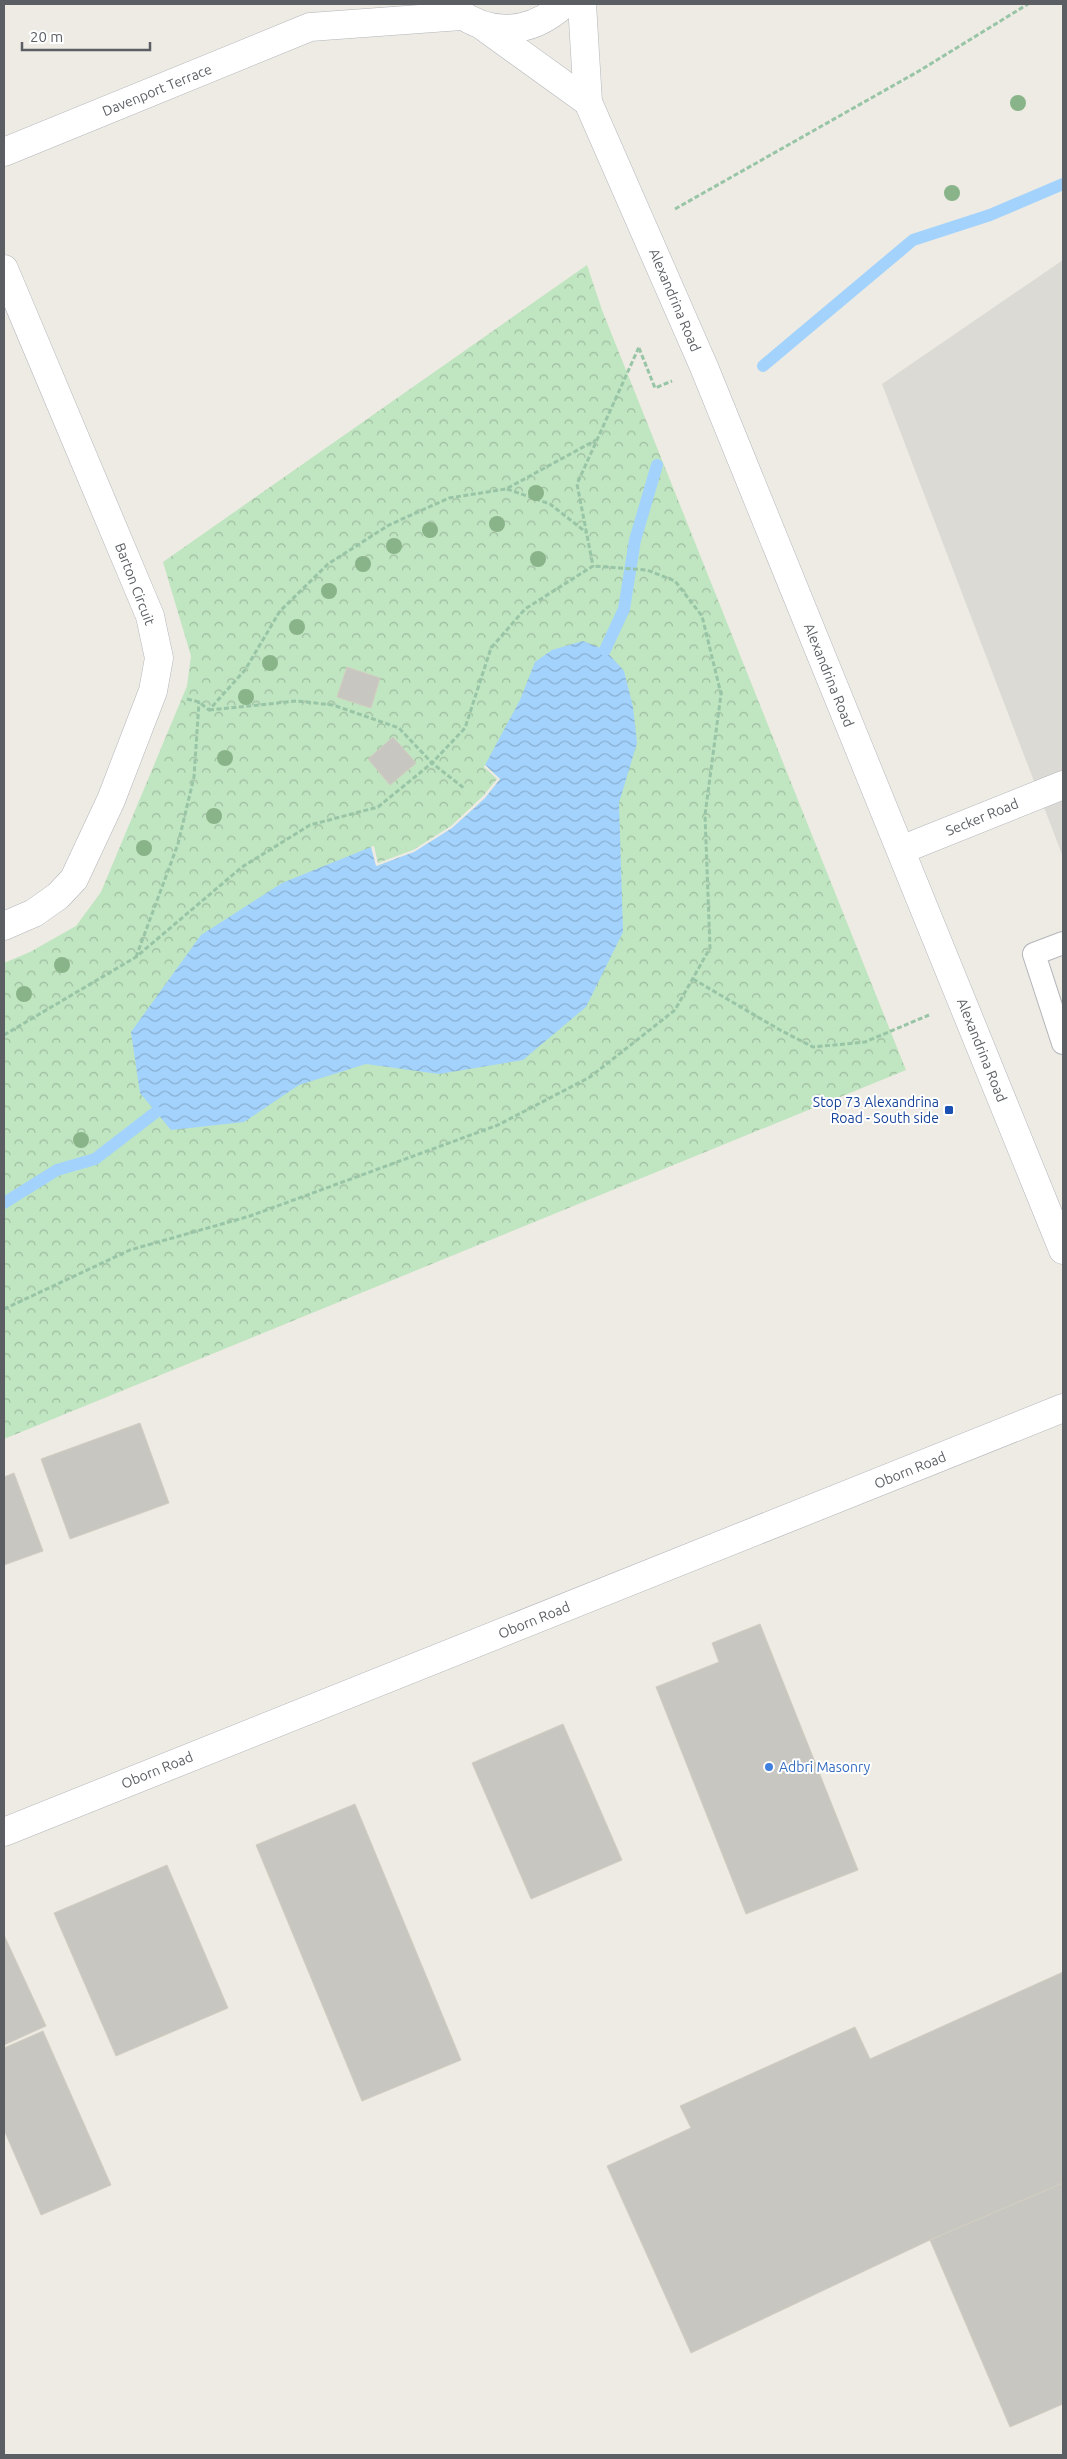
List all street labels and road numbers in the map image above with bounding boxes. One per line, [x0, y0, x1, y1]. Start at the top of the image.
street label: Davenport Terrace [100, 61, 214, 119]
street label: Alexandrina Road [646, 246, 704, 354]
street label: Barton Circuit [112, 541, 158, 628]
street label: Alexandrina Road [801, 621, 857, 729]
street label: Secker Road [943, 795, 1021, 839]
street label: Alexandrina Road [954, 996, 1010, 1104]
street label: Oborn Road [872, 1448, 948, 1492]
street label: Oborn Road [496, 1598, 572, 1642]
street label: Oborn Road [119, 1748, 195, 1792]

